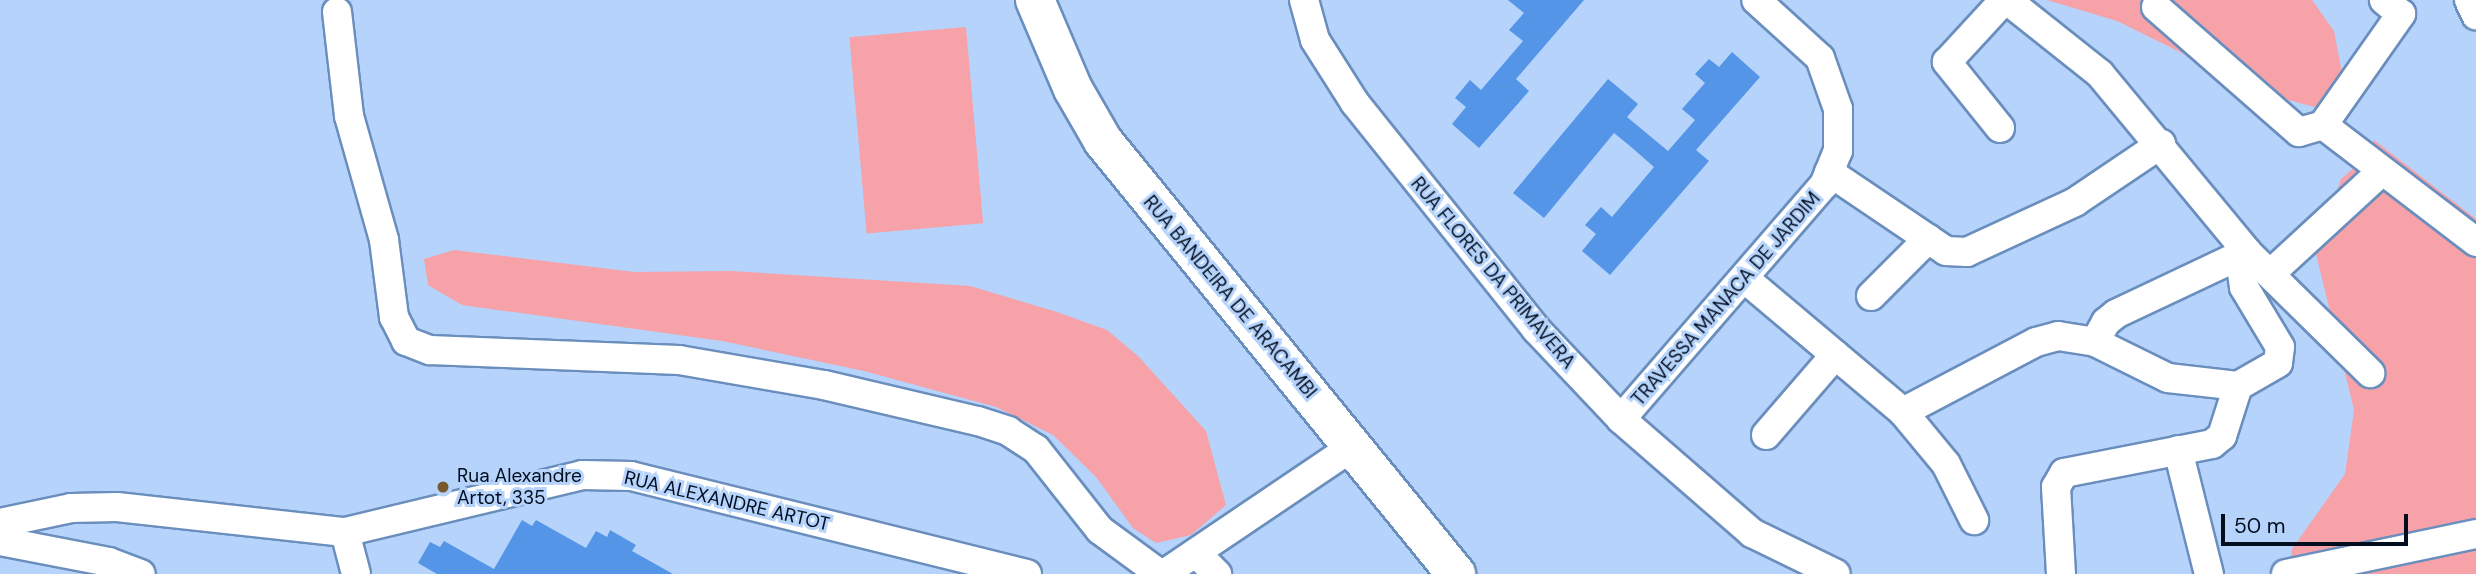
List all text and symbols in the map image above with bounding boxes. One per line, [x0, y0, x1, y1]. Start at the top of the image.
street label: RUA FLORES DA PRIMAVERA [1406, 173, 1580, 373]
street label: TRAVESSA MANACA DE JARDIM [1627, 188, 1825, 410]
street label: RUA BANDEIRA DE ARACAMBI [1139, 191, 1321, 403]
place label: Rua Alexandre Artot, 335 [457, 465, 582, 509]
street label: RUA ALEXANDRE ARTOT [622, 466, 832, 536]
marker: Rua Alexandre Artot, 335 [435, 479, 451, 495]
scale bar [2224, 500, 2411, 544]
text: 50 m [2234, 512, 2285, 540]

